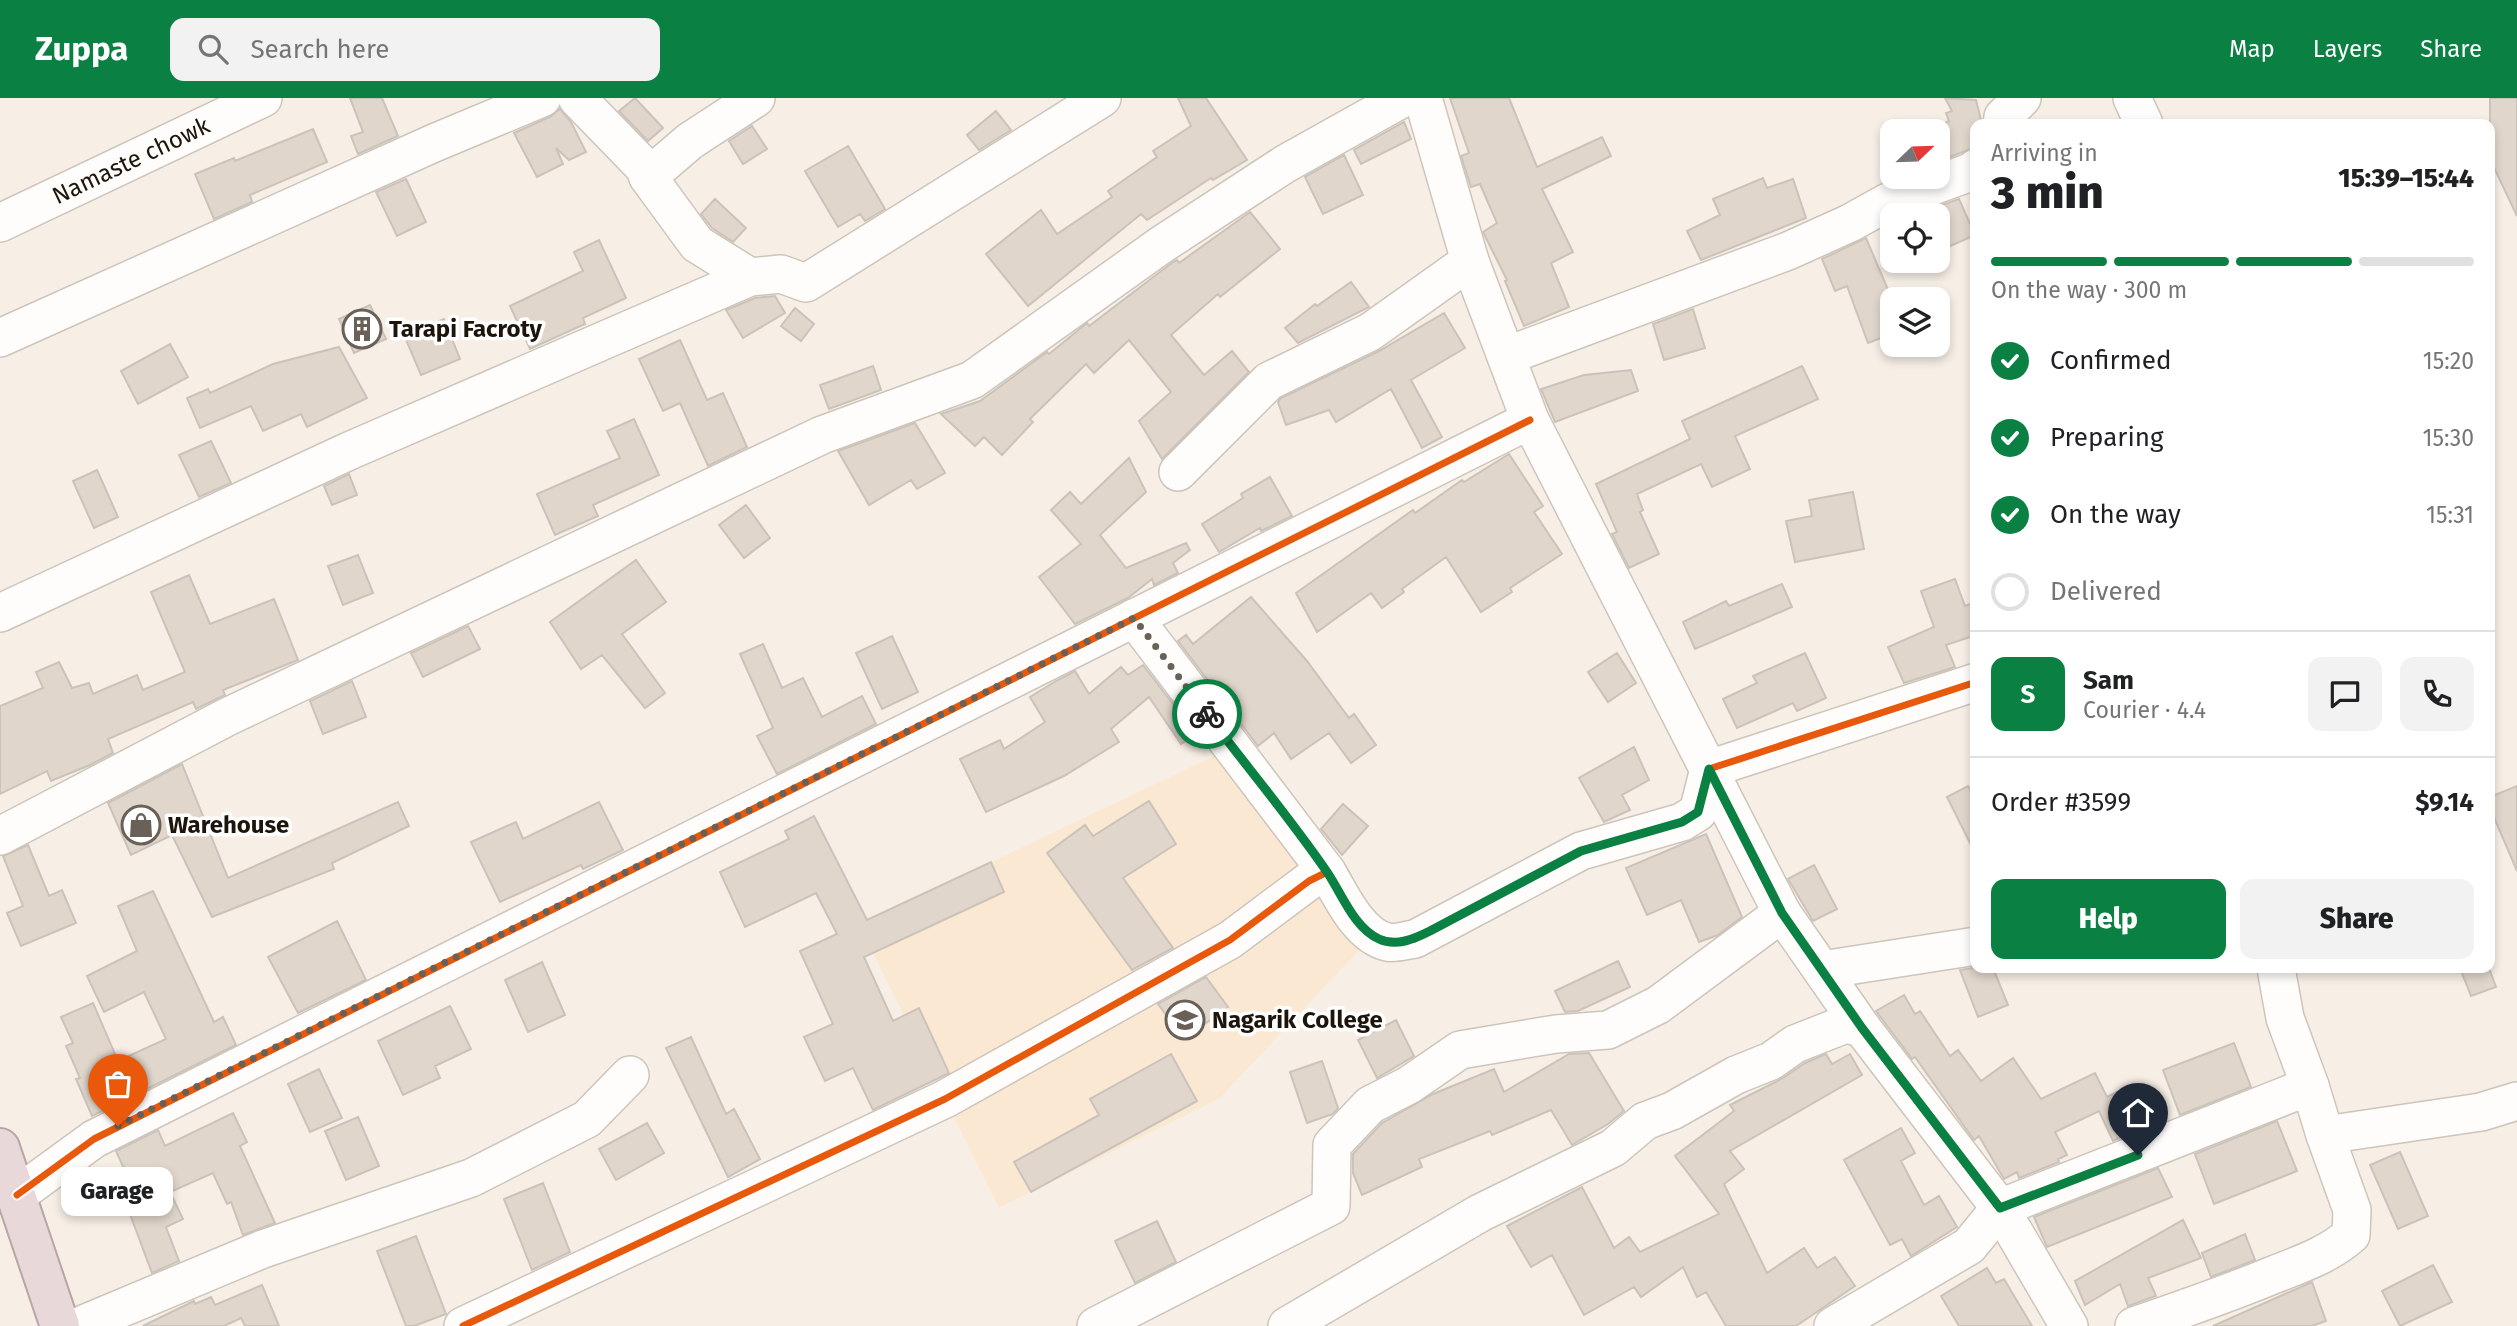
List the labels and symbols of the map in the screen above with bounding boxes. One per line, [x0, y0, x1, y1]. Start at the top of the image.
street label: Namaste chowk [48, 111, 215, 210]
north arrow [1880, 119, 1950, 189]
building icon: Tarapi Facroty [341, 308, 383, 350]
place label: Tarapi Facroty [389, 315, 543, 343]
courier [1172, 679, 1242, 749]
shop icon: Warehouse [120, 804, 162, 846]
place label: Warehouse [168, 811, 289, 839]
school or university icon: Nagarik College [1164, 999, 1206, 1041]
place label: Nagarik College [1212, 1006, 1383, 1034]
pin [88, 1054, 148, 1126]
pin [2108, 1083, 2168, 1155]
callout: Garage [62, 1168, 174, 1217]

